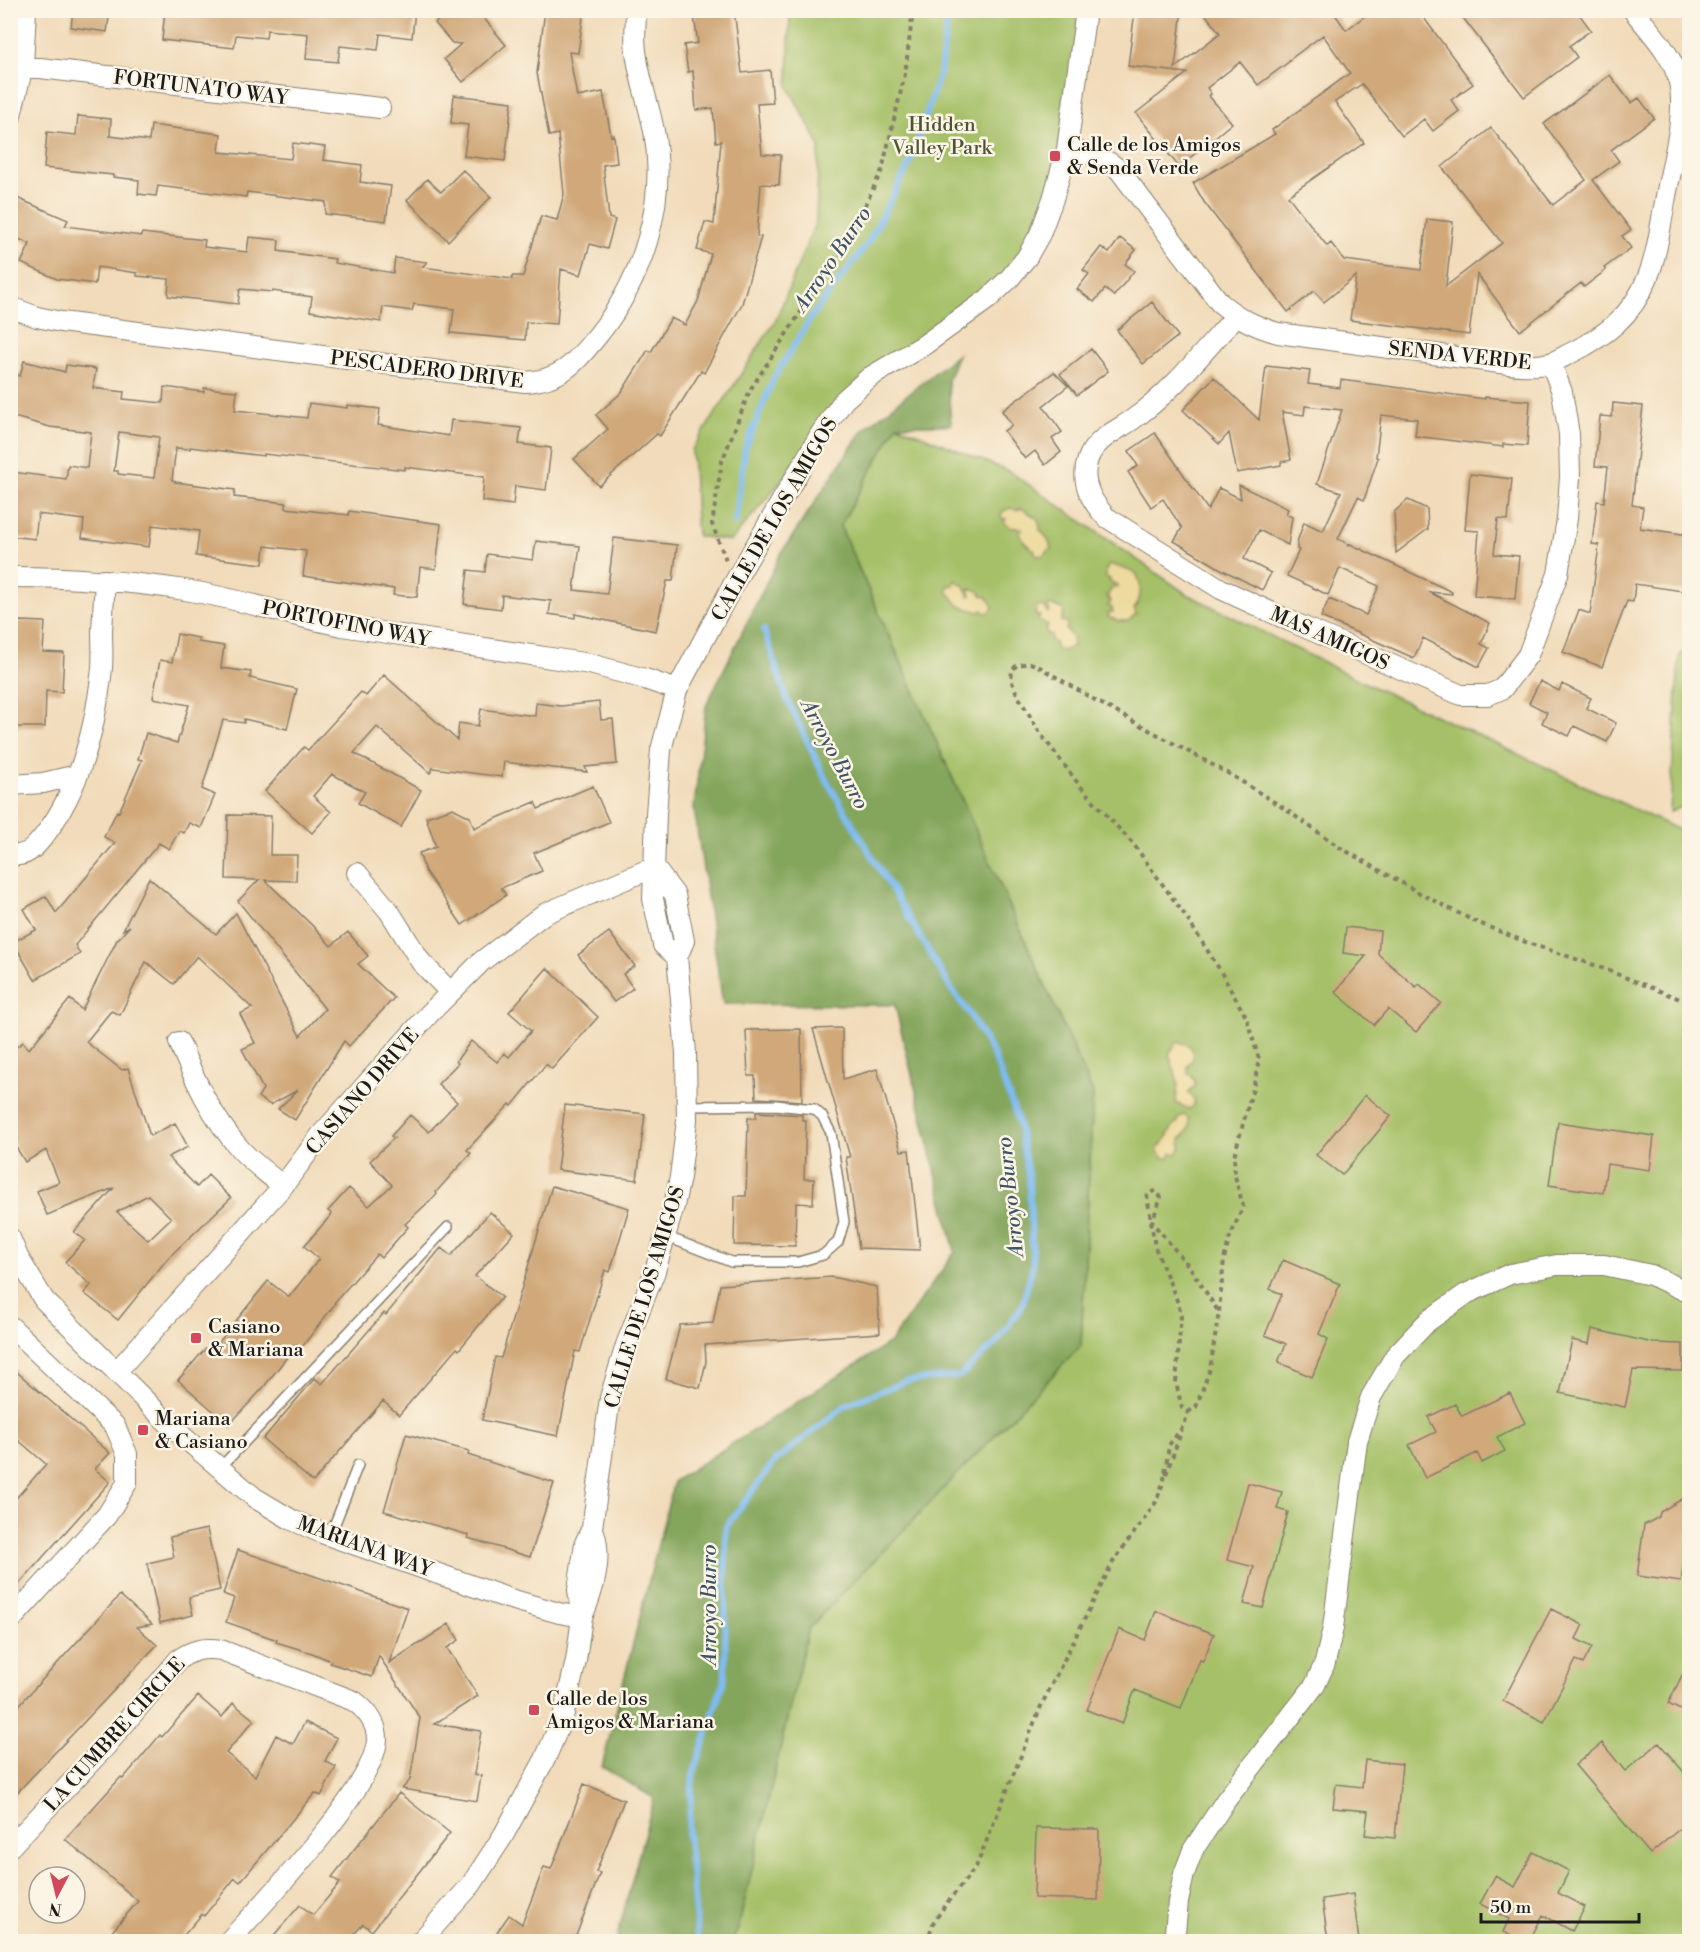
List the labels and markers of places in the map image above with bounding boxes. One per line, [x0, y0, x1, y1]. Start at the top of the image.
place label: Calle de los Amigos & Senda Verde [1067, 133, 1241, 181]
marker: Calle de los Amigos & Senda Verde [1048, 149, 1062, 163]
place label: Casiano & Mariana [208, 1315, 305, 1363]
marker: Casiano & Mariana [189, 1331, 203, 1345]
place label: Mariana & Casiano [155, 1407, 248, 1455]
marker: Mariana & Casiano [136, 1423, 150, 1437]
place label: Calle de los Amigos & Mariana [545, 1687, 715, 1735]
marker: Calle de los Amigos & Mariana [527, 1703, 541, 1717]

